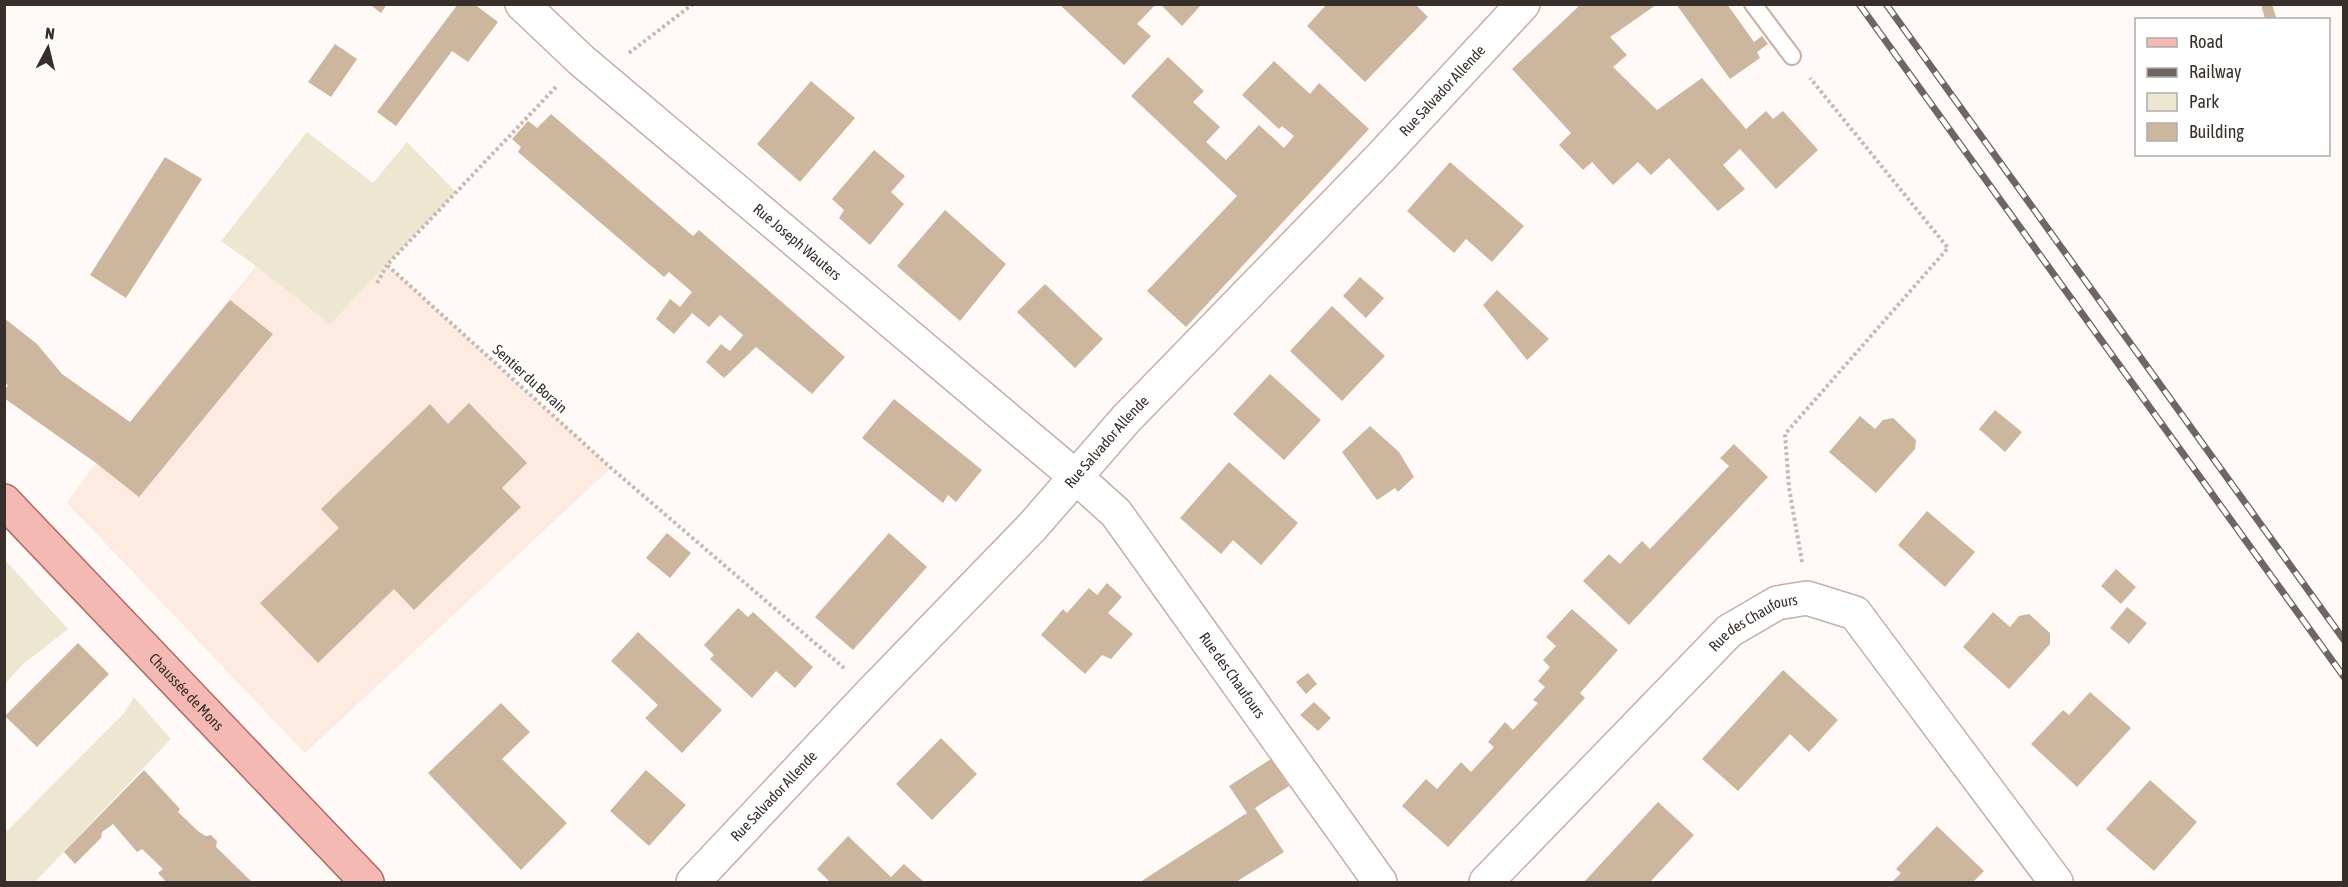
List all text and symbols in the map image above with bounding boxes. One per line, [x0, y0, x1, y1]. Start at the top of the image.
north arrow [18, 18, 78, 78]
legend [2135, 18, 2330, 156]
text: N [44, 24, 56, 43]
text: Road [2189, 31, 2223, 52]
street label: Rue Salvador Allende [1396, 41, 1488, 139]
text: Railway [2189, 61, 2241, 82]
text: Park [2189, 91, 2219, 112]
text: Building [2189, 121, 2244, 142]
street label: Rue Joseph Wauters [750, 200, 845, 283]
street label: Sentier du Borain [490, 341, 571, 416]
street label: Rue Salvador Allende [1061, 392, 1152, 491]
street label: Rue des Chaufours [1705, 591, 1799, 655]
street label: Rue des Chaufours [1196, 629, 1269, 721]
street label: Chaussée de Mons [146, 650, 227, 734]
street label: Rue Salvador Allende [727, 747, 820, 844]

